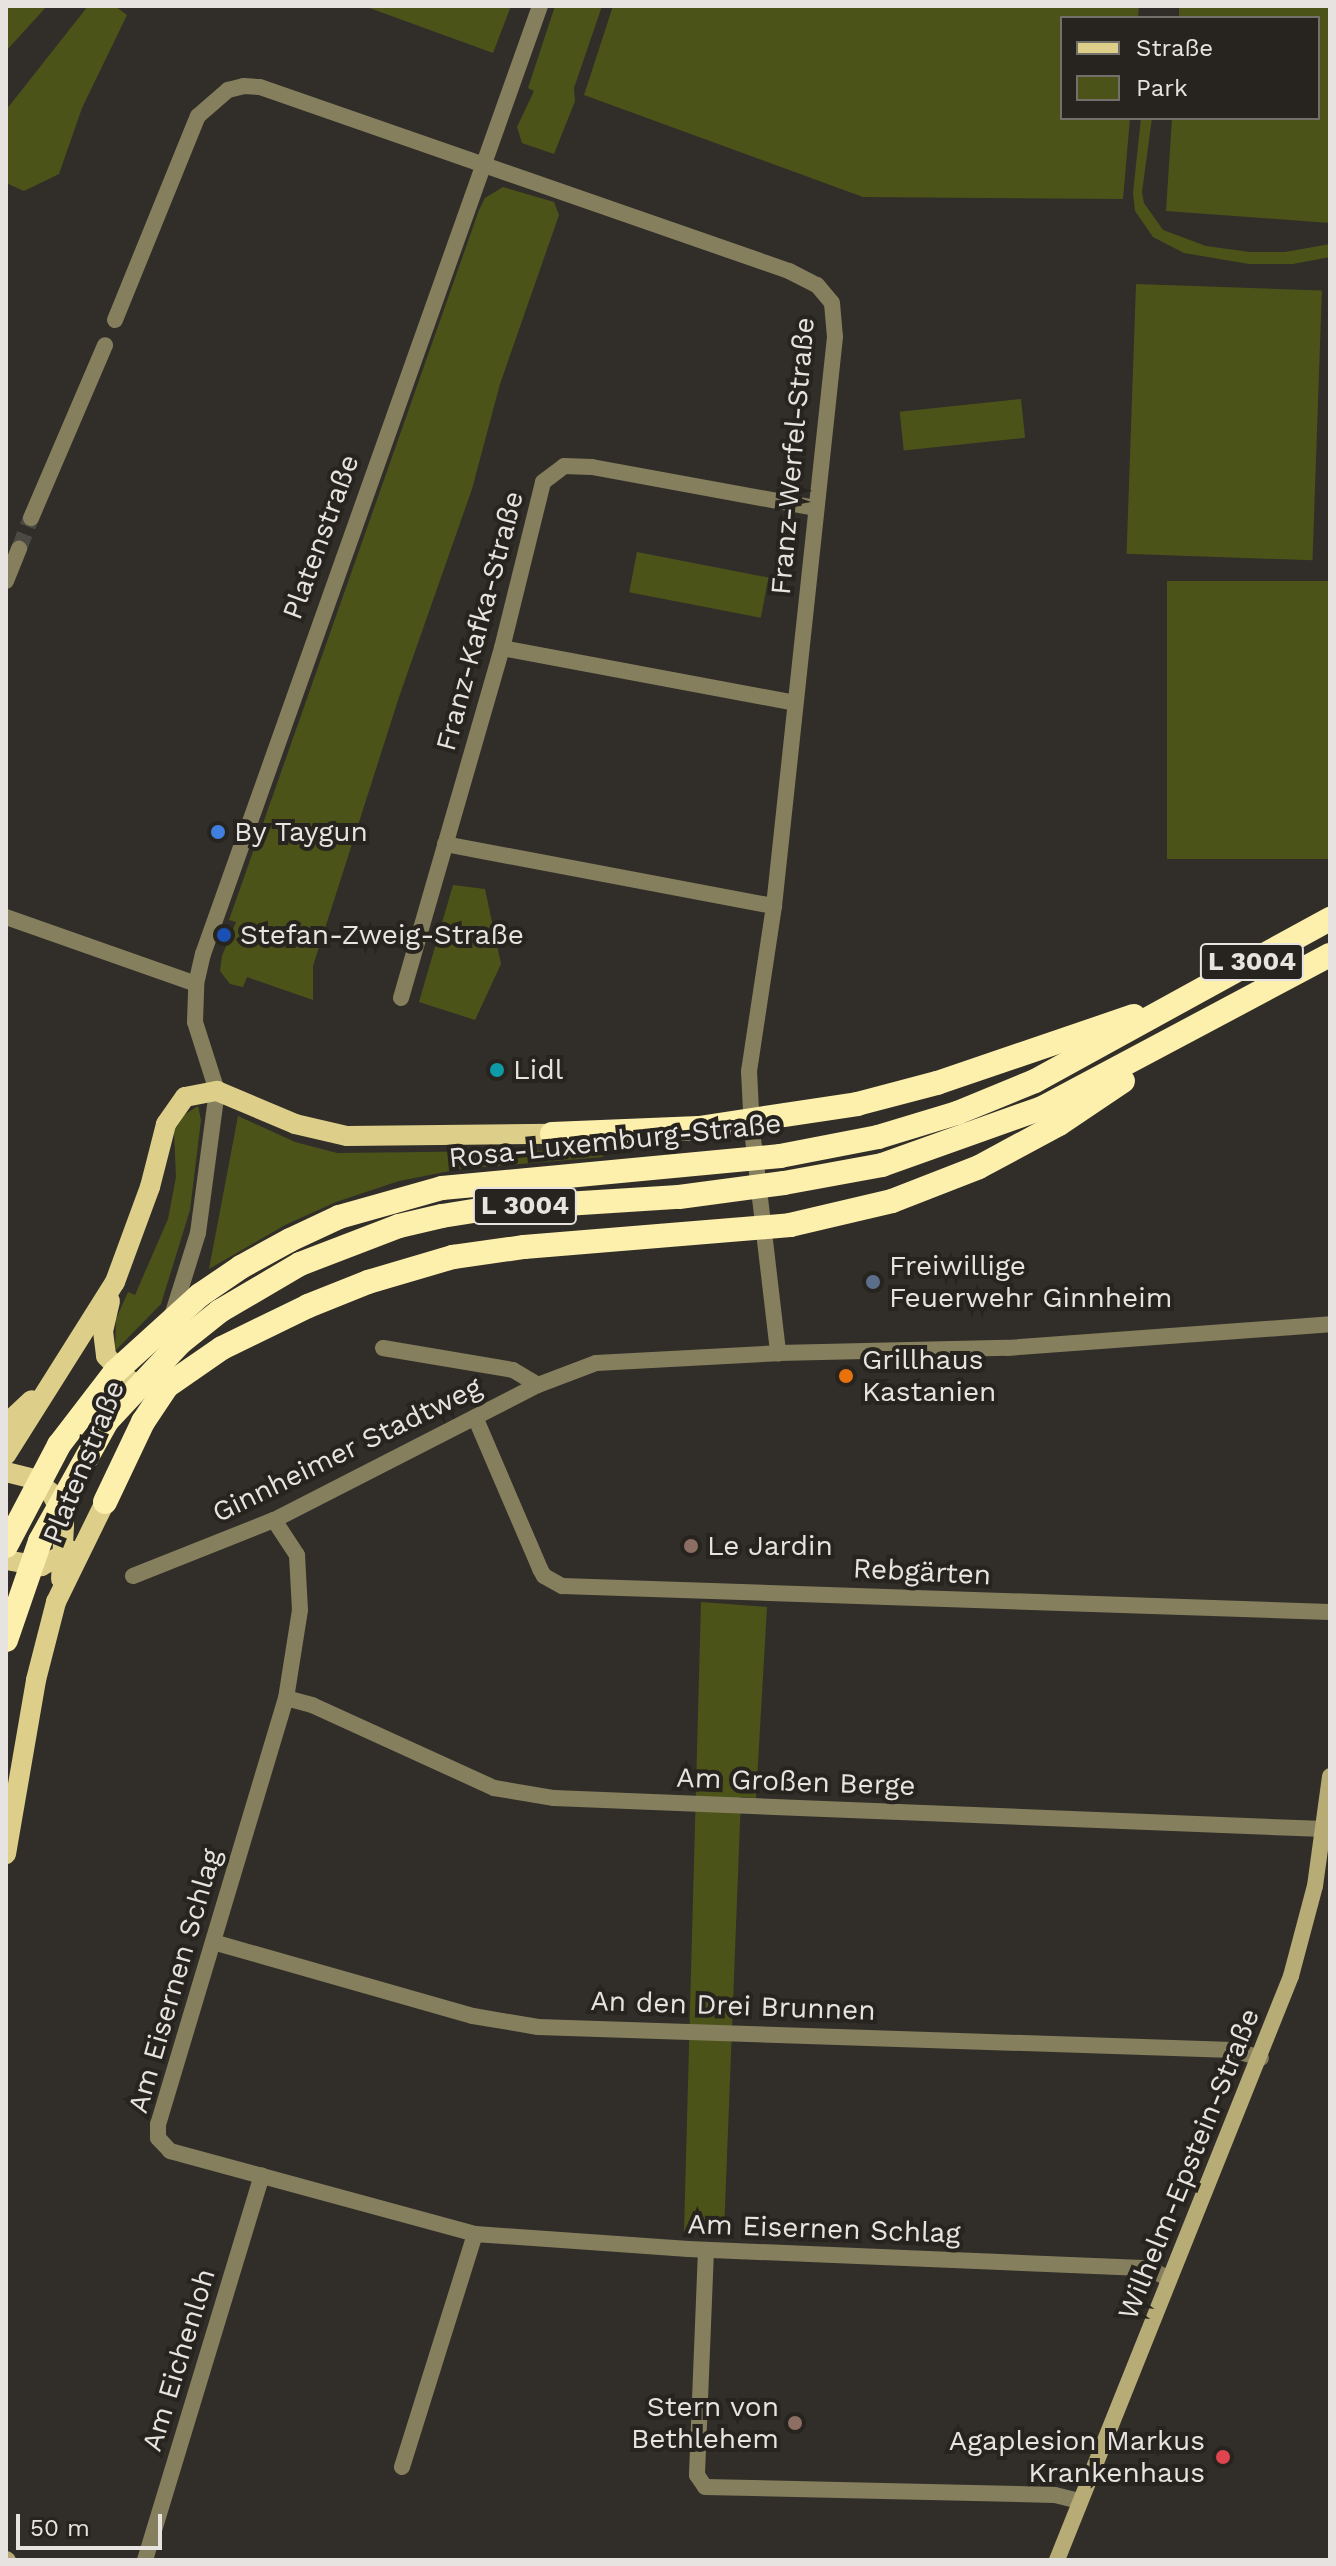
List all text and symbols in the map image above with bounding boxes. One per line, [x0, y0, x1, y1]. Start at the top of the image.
legend [1060, 16, 1320, 120]
text: Straße [1136, 34, 1213, 62]
text: Park [1136, 74, 1188, 102]
street label: Franz-Werfel-Straße [764, 316, 822, 596]
street label: Platenstraße [276, 450, 366, 624]
street label: Franz-Kafka-Straße [429, 488, 531, 754]
place label: By Taygun [234, 815, 369, 849]
marker: By Taygun [209, 823, 227, 841]
place label: Stefan-Zweig-Straße [240, 918, 524, 952]
marker: Stefan-Zweig-Straße [215, 926, 233, 944]
road number: L 3004 [1198, 940, 1306, 984]
place label: Lidl [513, 1053, 563, 1087]
marker: Lidl [488, 1061, 506, 1079]
street label: Rosa-Luxemburg-Straße [447, 1107, 783, 1175]
road number: L 3004 [471, 1184, 579, 1228]
place label: Freiwillige Feuerwehr Ginnheim [889, 1249, 1173, 1315]
marker: Freiwillige Feuerwehr Ginnheim [864, 1273, 882, 1291]
place label: Grillhaus Kastanien [862, 1343, 996, 1409]
marker: Grillhaus Kastanien [837, 1367, 855, 1385]
street label: Ginnheimer Stadtweg [207, 1370, 487, 1530]
street label: Platenstraße [36, 1376, 132, 1548]
place label: Le Jardin [707, 1529, 834, 1563]
marker: Le Jardin [682, 1537, 700, 1555]
street label: Rebgärten [852, 1552, 992, 1592]
street label: Am Großen Berge [676, 1761, 916, 1803]
street label: Am Eisernen Schlag [121, 1845, 229, 2117]
street label: An den Drei Brunnen [590, 1984, 876, 2028]
street label: Wilhelm-Epstein-Straße [1111, 2004, 1267, 2324]
street label: Am Eisernen Schlag [687, 2207, 961, 2251]
street label: Am Eichenloh [135, 2265, 223, 2455]
place label: Stern von Bethlehem [631, 2390, 779, 2456]
marker: Stern von Bethlehem [786, 2414, 804, 2432]
place label: Agaplesion Markus Krankenhaus [949, 2424, 1205, 2490]
marker: Agaplesion Markus Krankenhaus [1212, 2446, 1234, 2468]
scale bar [20, 2498, 166, 2548]
text: 50 m [30, 2514, 90, 2542]

